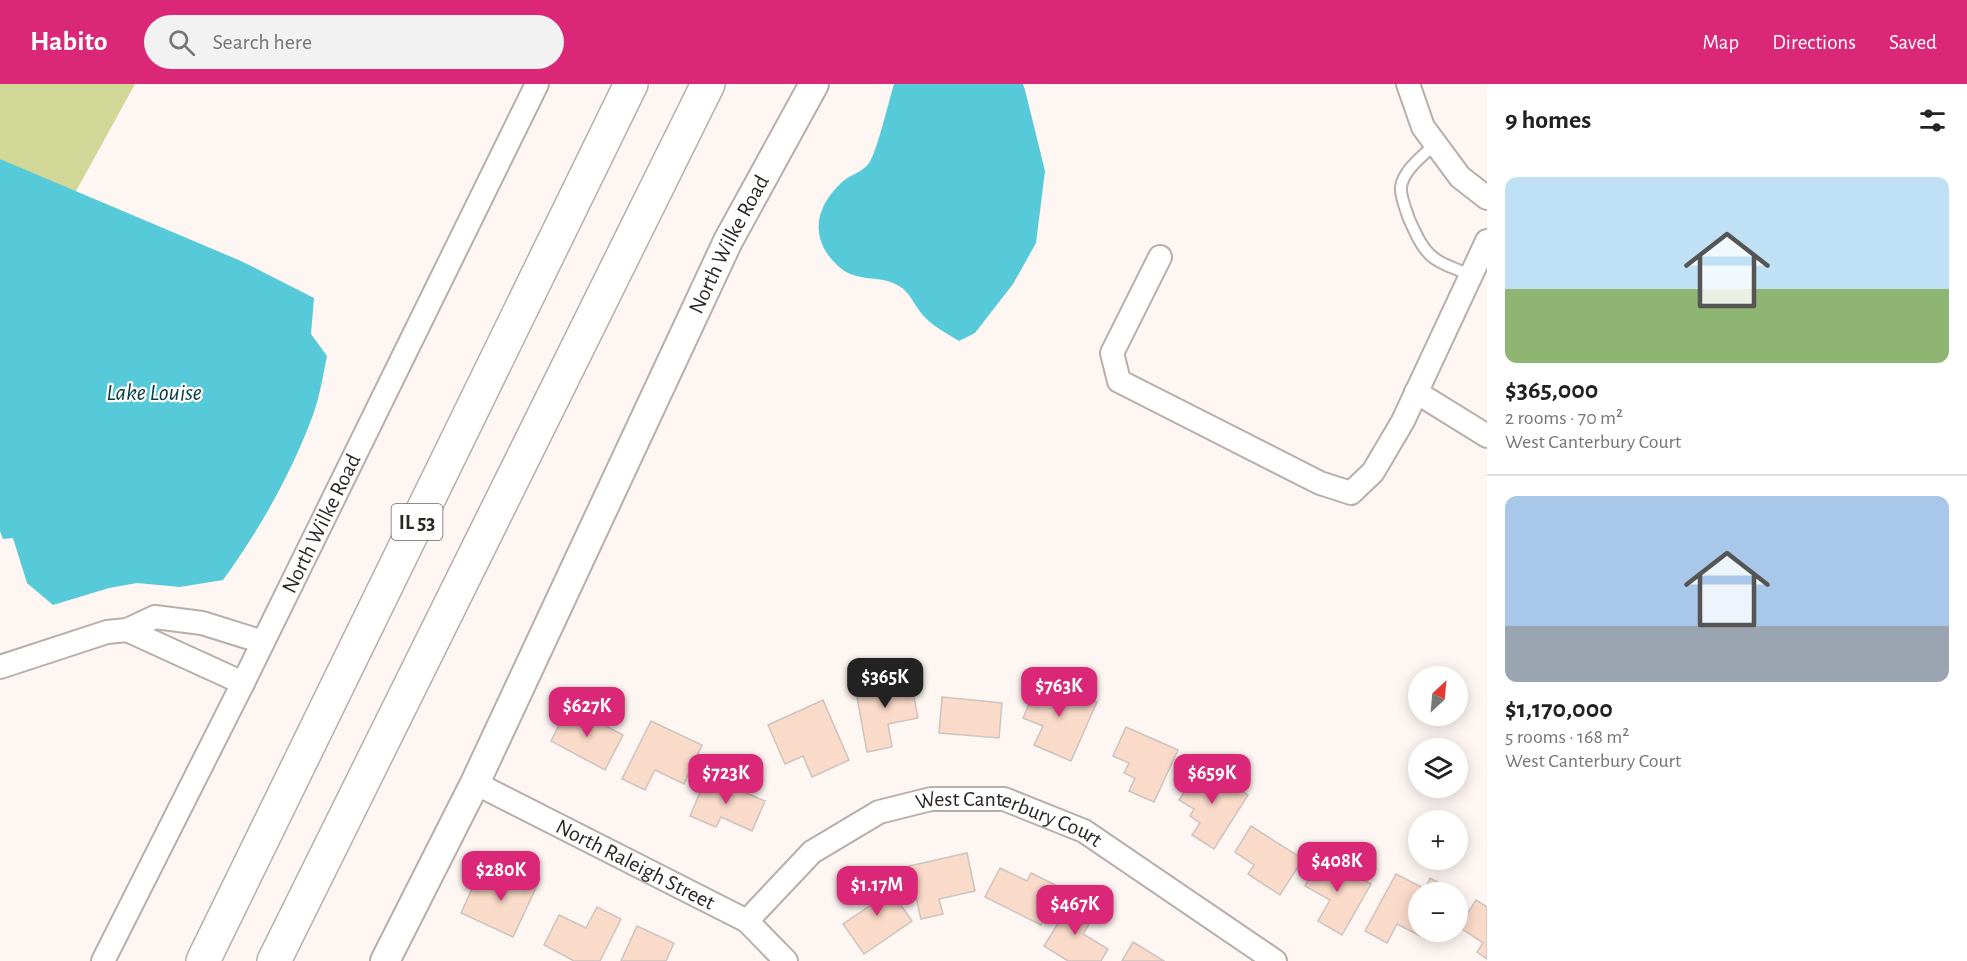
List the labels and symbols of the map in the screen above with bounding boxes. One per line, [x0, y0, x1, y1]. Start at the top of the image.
street label: North Wilke Road [685, 171, 773, 317]
water label: Lake Louise [106, 381, 202, 405]
street label: North Wilke Road [278, 450, 365, 597]
road number: IL 53 [392, 504, 442, 540]
pin: $365K [843, 658, 927, 709]
north arrow [1408, 666, 1468, 726]
pin: $763K [1017, 667, 1101, 718]
pin: $627K [545, 687, 629, 738]
pin: $723K [684, 754, 768, 805]
pin: $659K [1170, 754, 1254, 805]
street label: West Canterbury Court [913, 787, 1106, 851]
street label: North Raleigh Street [553, 815, 719, 914]
pin: $408K [1295, 842, 1379, 893]
pin: $280K [459, 851, 543, 902]
pin: $1.17M [828, 866, 926, 917]
pin: $467K [1033, 885, 1117, 936]

